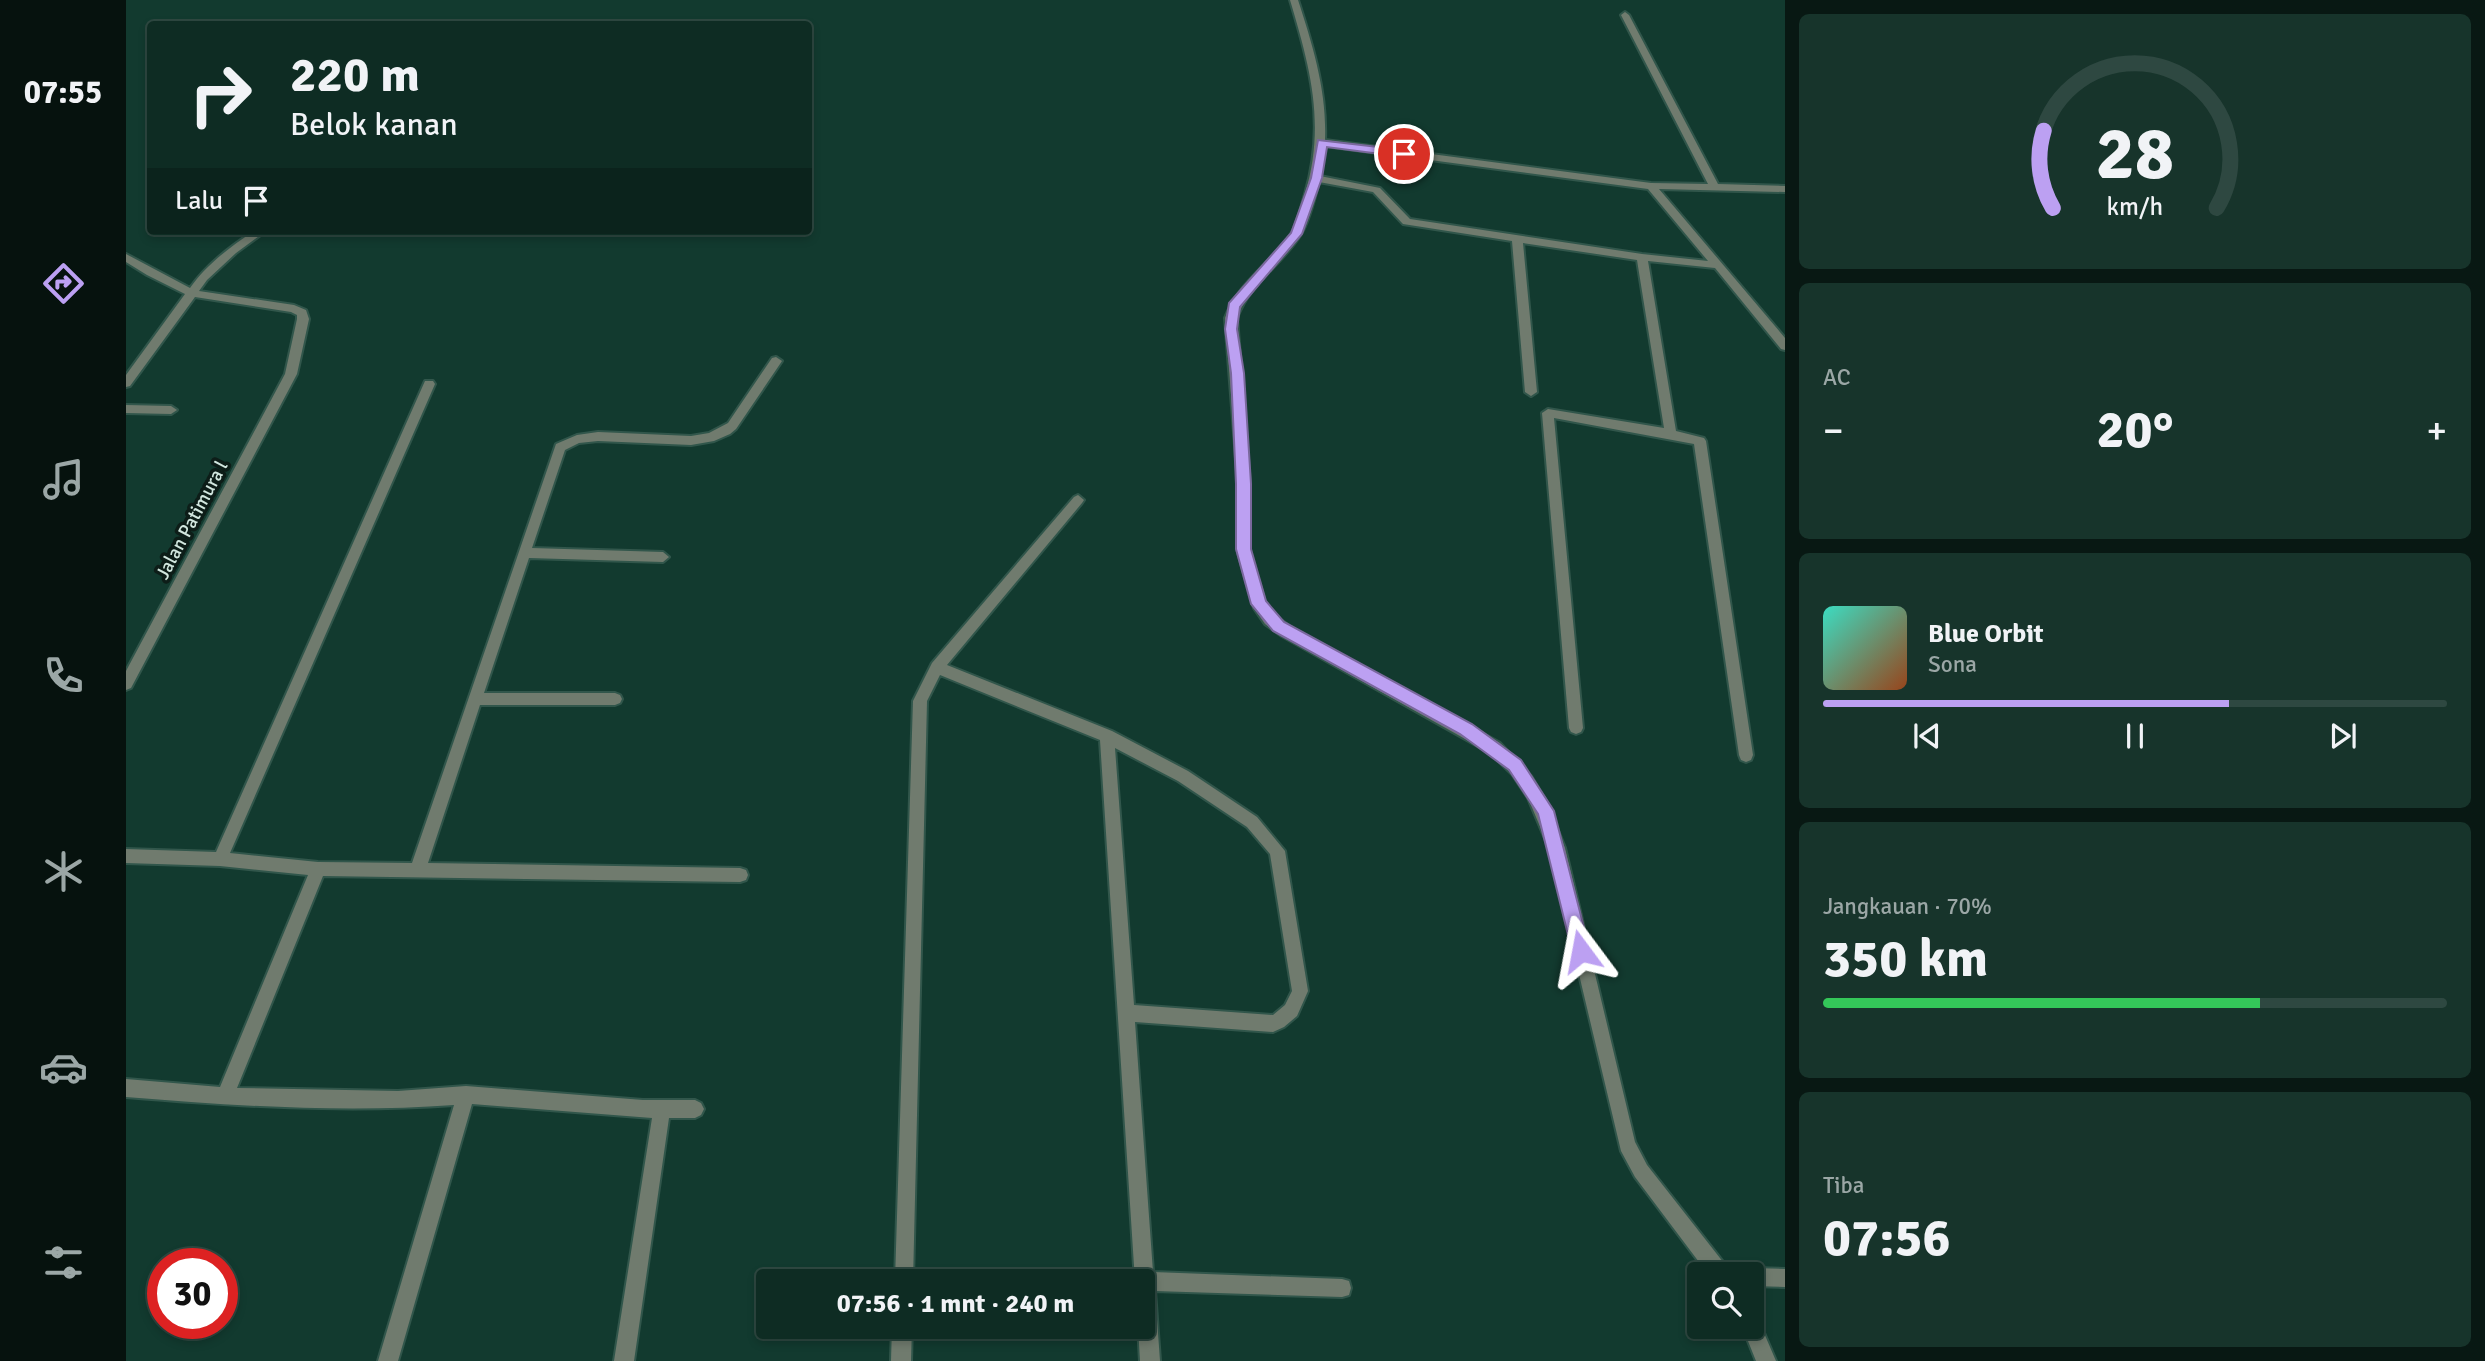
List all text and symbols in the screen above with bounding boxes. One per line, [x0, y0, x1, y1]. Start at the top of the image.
text: 220 m [290, 45, 420, 105]
icon: right [175, 49, 266, 140]
text: 07:55 [24, 73, 102, 112]
text: Belok kanan [290, 105, 458, 144]
text: 28 [2096, 110, 2174, 199]
pin [1374, 124, 1434, 184]
icon: arrive [1385, 135, 1423, 173]
icon: arrive [237, 182, 275, 220]
text: Lalu [175, 185, 223, 217]
text: km/h [2107, 191, 2163, 222]
icon: directions [39, 259, 88, 308]
text: AC [1823, 363, 1851, 392]
text: 20° [2097, 398, 2173, 462]
text: − [1823, 407, 1844, 454]
text: + [2426, 407, 2447, 454]
icon: music [39, 455, 88, 504]
street label: Jalan Patimura l [151, 457, 233, 583]
text: Blue Orbit [1928, 618, 2044, 650]
text: Sona [1928, 650, 1977, 679]
icon: phone [39, 651, 88, 700]
icon: previous [1908, 717, 1946, 755]
icon: pause [2116, 717, 2154, 755]
icon: next [2324, 717, 2362, 755]
icon: climate [39, 847, 88, 896]
text: Jangkauan · 70% [1823, 892, 1992, 921]
position arrow [1544, 914, 1618, 988]
text: 350 km [1823, 927, 1988, 991]
icon: car [39, 1043, 88, 1092]
text: Tiba [1823, 1171, 1864, 1200]
text: 07:56 [1823, 1206, 1951, 1270]
icon: filters [39, 1238, 88, 1287]
speed limit sign: 30 [147, 1248, 238, 1339]
map controls [1687, 1262, 1764, 1339]
button: search [1687, 1262, 1764, 1339]
text: 07:56 · 1 mnt · 240 m [837, 1288, 1074, 1320]

